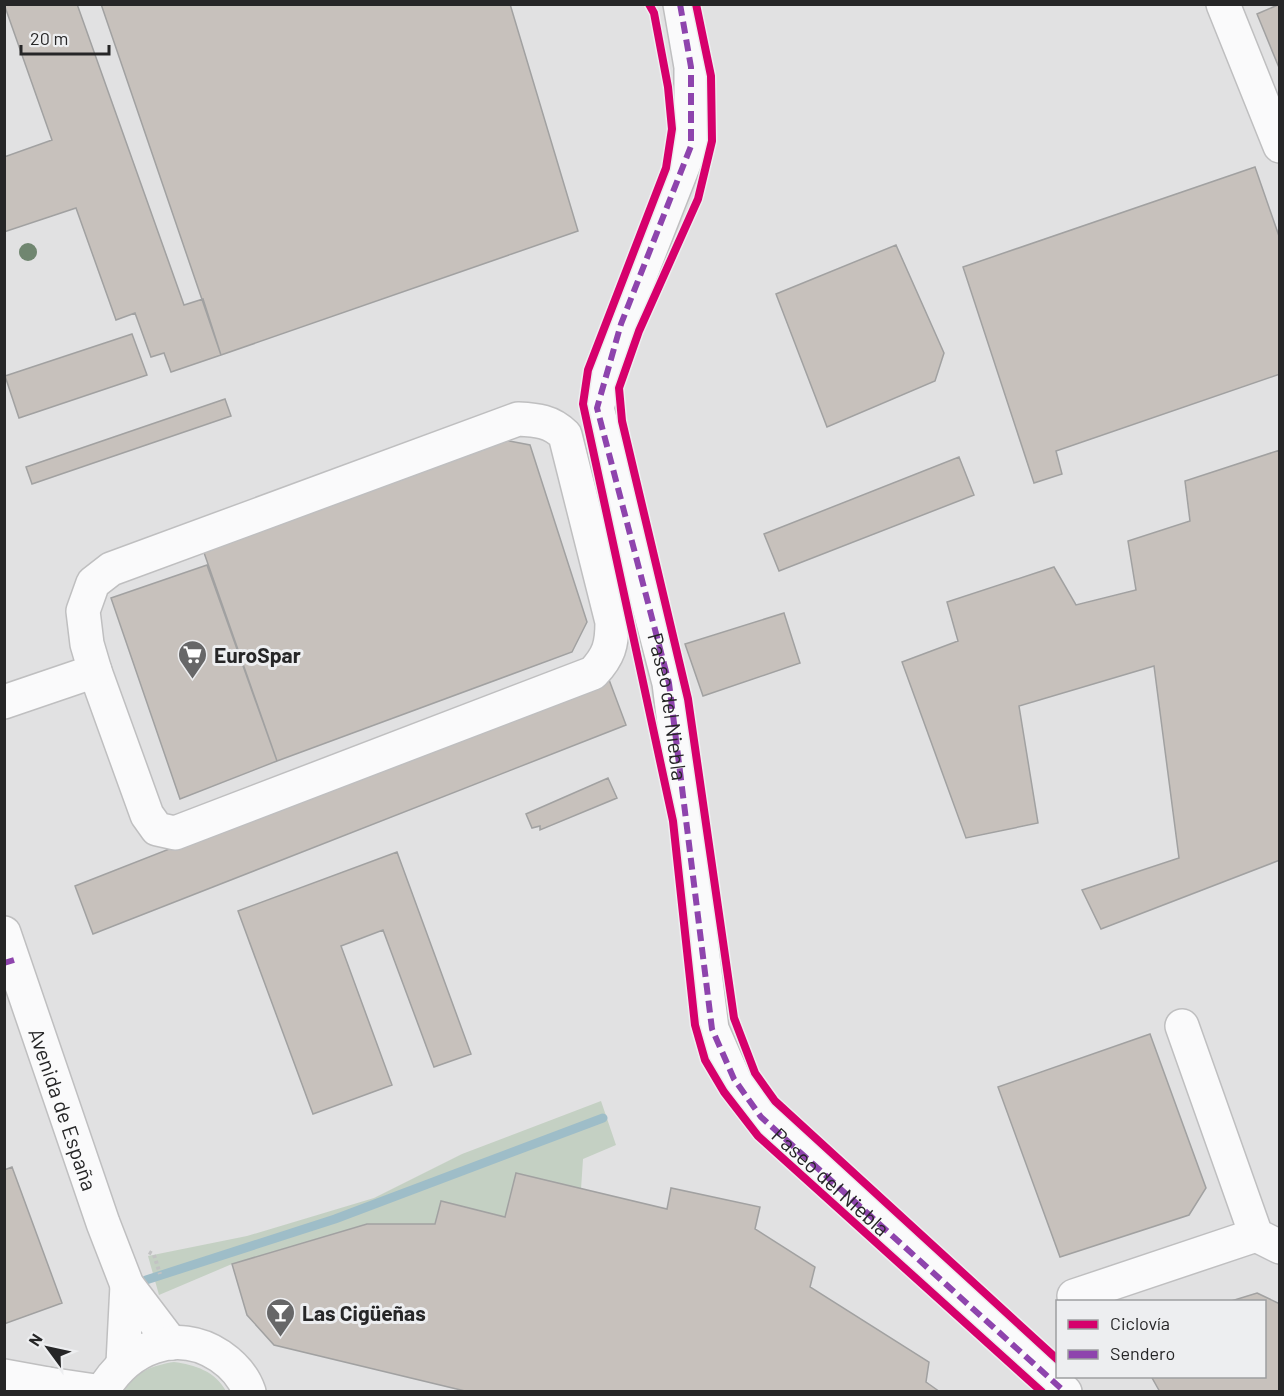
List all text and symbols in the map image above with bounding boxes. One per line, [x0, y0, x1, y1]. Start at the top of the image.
scale bar [21, 18, 110, 56]
text: 20 m [30, 27, 68, 49]
street label: Paseo del Niebla [644, 630, 693, 782]
supermarket icon: EuroSpar [177, 638, 209, 680]
place label: EuroSpar [214, 642, 301, 667]
street label: Avenida de España [25, 1024, 103, 1194]
street label: Paseo del Niebla [768, 1121, 895, 1240]
bar icon: Las Cigüeñas [265, 1296, 297, 1338]
place label: Las Cigüeñas [302, 1300, 426, 1325]
legend [1056, 1300, 1266, 1378]
text: Ciclovía [1110, 1312, 1170, 1334]
north arrow [18, 1318, 78, 1378]
text: N [24, 1330, 46, 1349]
text: Sendero [1110, 1342, 1175, 1364]

